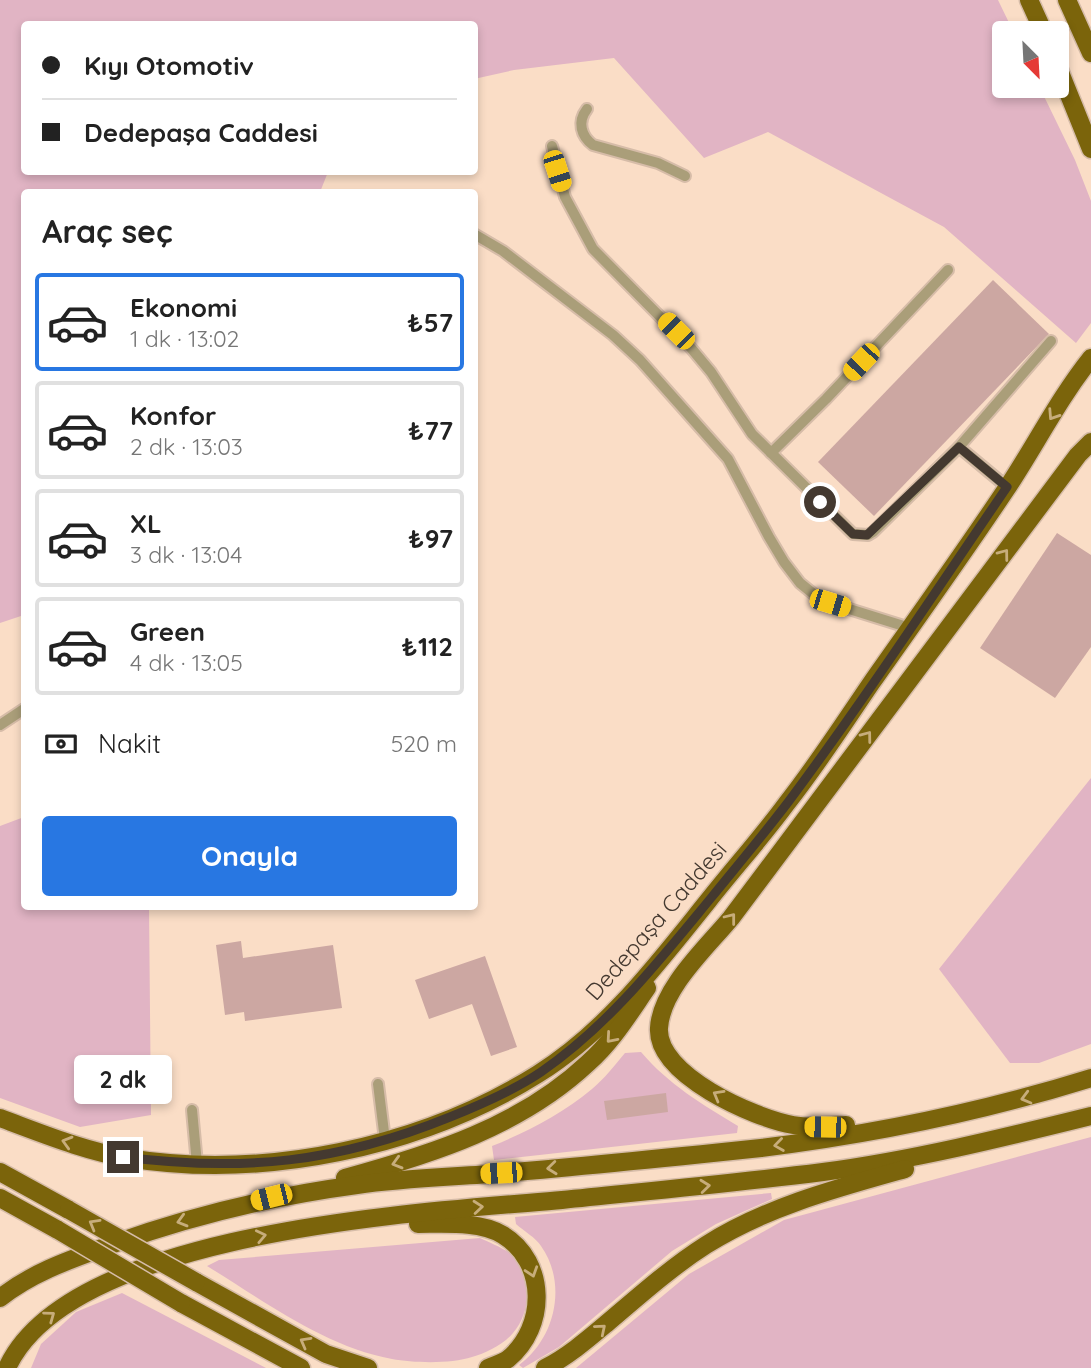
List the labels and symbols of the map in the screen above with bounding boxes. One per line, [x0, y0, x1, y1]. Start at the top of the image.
north arrow [992, 21, 1069, 98]
car [541, 148, 574, 194]
car [654, 309, 699, 353]
car [839, 339, 884, 385]
one-way arrow [1049, 407, 1062, 420]
route start [804, 486, 836, 518]
one-way arrow [995, 550, 1008, 562]
car [807, 587, 854, 619]
one-way arrow [859, 732, 872, 744]
street label: Dedepaşa Caddesi [579, 835, 733, 1006]
one-way arrow [722, 914, 735, 926]
one-way arrow [607, 1029, 619, 1042]
callout: 2 dk [74, 1056, 172, 1104]
one-way arrow [712, 1090, 725, 1103]
one-way arrow [1020, 1090, 1032, 1104]
car [804, 1116, 847, 1138]
one-way arrow [62, 1136, 74, 1150]
one-way arrow [773, 1137, 784, 1152]
route end [107, 1141, 139, 1173]
one-way arrow [392, 1154, 404, 1169]
one-way arrow [546, 1160, 557, 1175]
car [480, 1161, 523, 1185]
one-way arrow [699, 1179, 710, 1194]
car [249, 1182, 294, 1212]
one-way arrow [472, 1200, 484, 1215]
one-way arrow [177, 1213, 189, 1227]
one-way arrow [88, 1219, 101, 1232]
one-way arrow [255, 1229, 267, 1244]
one-way arrow [524, 1266, 538, 1278]
one-way arrow [42, 1312, 54, 1324]
one-way arrow [593, 1324, 605, 1337]
one-way arrow [299, 1337, 312, 1351]

